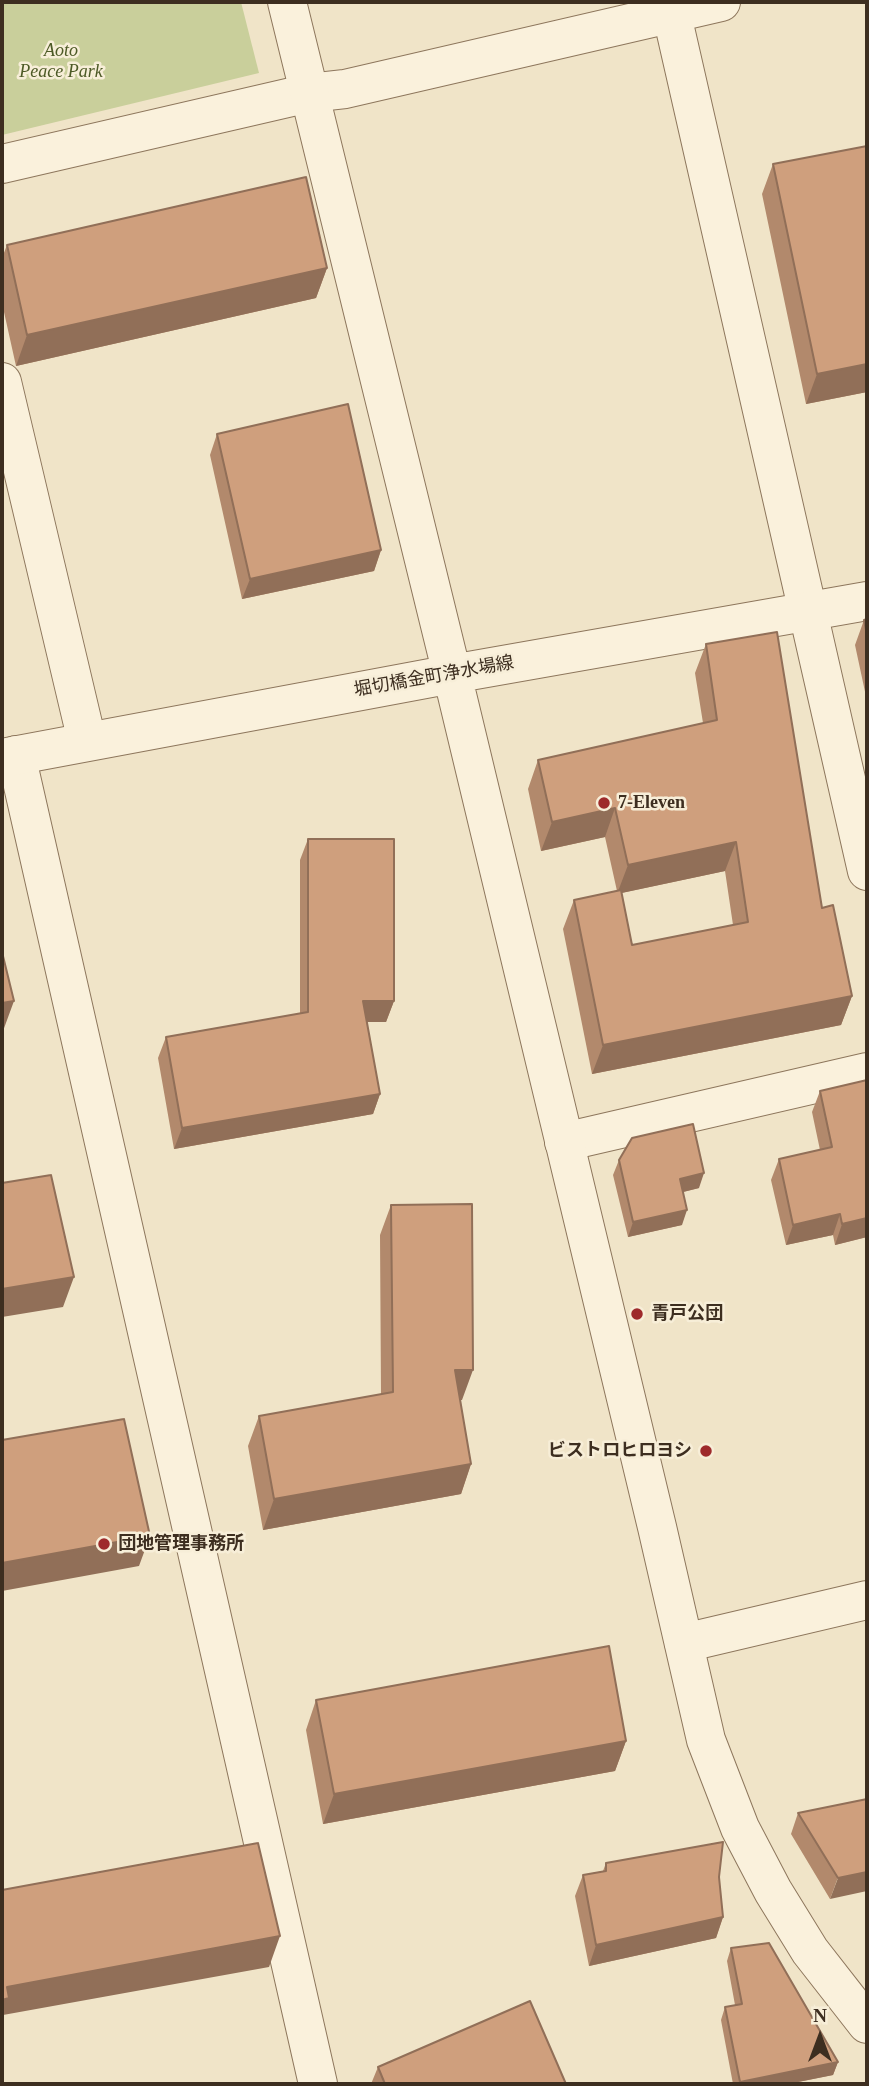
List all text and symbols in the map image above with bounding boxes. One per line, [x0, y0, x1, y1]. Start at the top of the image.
park label: Aoto Peace Park [19, 40, 103, 82]
street label: 堀切橋金町浄水場線 [352, 652, 516, 702]
place label: 7-Eleven [618, 792, 685, 814]
marker: 7-Eleven [596, 795, 612, 811]
place label: 青戸公団 [651, 1303, 723, 1325]
marker: 青戸公団 [629, 1306, 645, 1322]
place label: ビストロヒロヨシ [548, 1440, 692, 1462]
marker: ビストロヒロヨシ [698, 1443, 714, 1459]
place label: 団地管理事務所 [118, 1533, 244, 1555]
marker: 団地管理事務所 [96, 1536, 112, 1552]
north arrow [785, 2002, 855, 2072]
text: N [813, 2005, 827, 2026]

